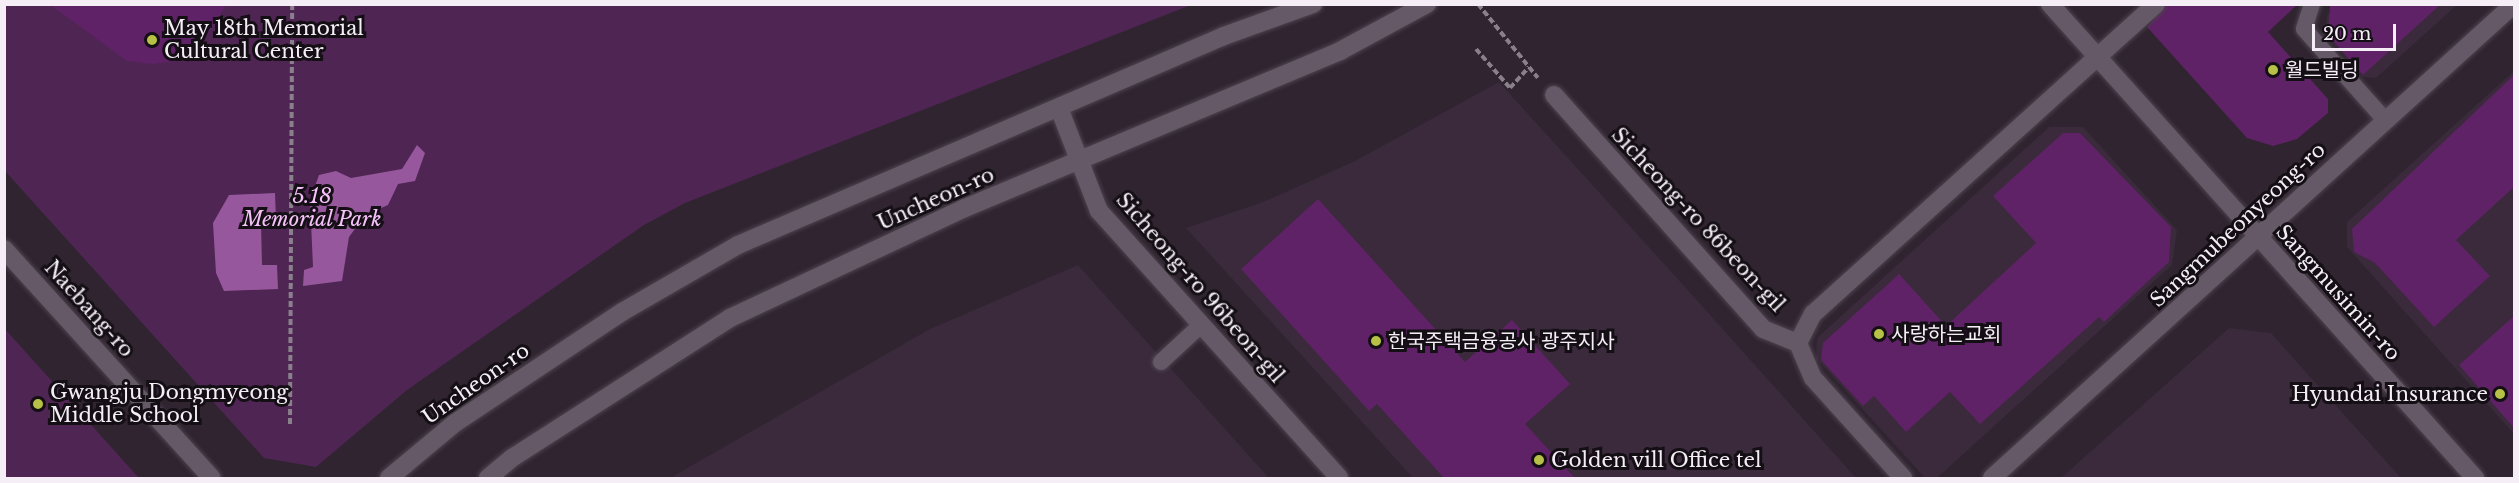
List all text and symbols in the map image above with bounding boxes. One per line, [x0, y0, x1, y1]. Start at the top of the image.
scale bar [2315, 12, 2399, 50]
place label: May 18th Memorial Cultural Center [164, 16, 364, 63]
text: 20 m [2323, 23, 2371, 45]
marker: May 18th Memorial Cultural Center [145, 33, 159, 47]
place label: 월드빌딩 [2285, 58, 2359, 82]
marker: 월드빌딩 [2266, 63, 2280, 77]
street label: Sicheong-ro 86beon-gil [1606, 123, 1790, 317]
street label: Sangmubeonyeong-ro [2146, 138, 2330, 312]
street label: Uncheon-ro [874, 163, 998, 235]
park label: 5.18 Memorial Park [242, 184, 382, 231]
street label: Sicheong-ro 96beon-gil [1111, 188, 1289, 388]
street label: Sangmusimin-ro [2271, 220, 2405, 366]
street label: Naebang-ro [39, 256, 139, 362]
place label: 사랑하는교회 [1891, 322, 2001, 346]
marker: 사랑하는교회 [1872, 327, 1886, 341]
place label: 한국주택금융공사 광주지사 [1388, 329, 1615, 353]
marker: 한국주택금융공사 광주지사 [1369, 334, 1383, 348]
street label: Uncheon-ro [418, 338, 534, 430]
place label: Gwangju Dongmyeong Middle School [50, 380, 288, 427]
place label: Hyundai Insurance [2292, 382, 2488, 406]
marker: Hyundai Insurance [2493, 387, 2507, 401]
marker: Gwangju Dongmyeong Middle School [31, 397, 45, 411]
place label: Golden vill Office tel [1551, 448, 1762, 472]
marker: Golden vill Office tel [1532, 453, 1546, 467]

